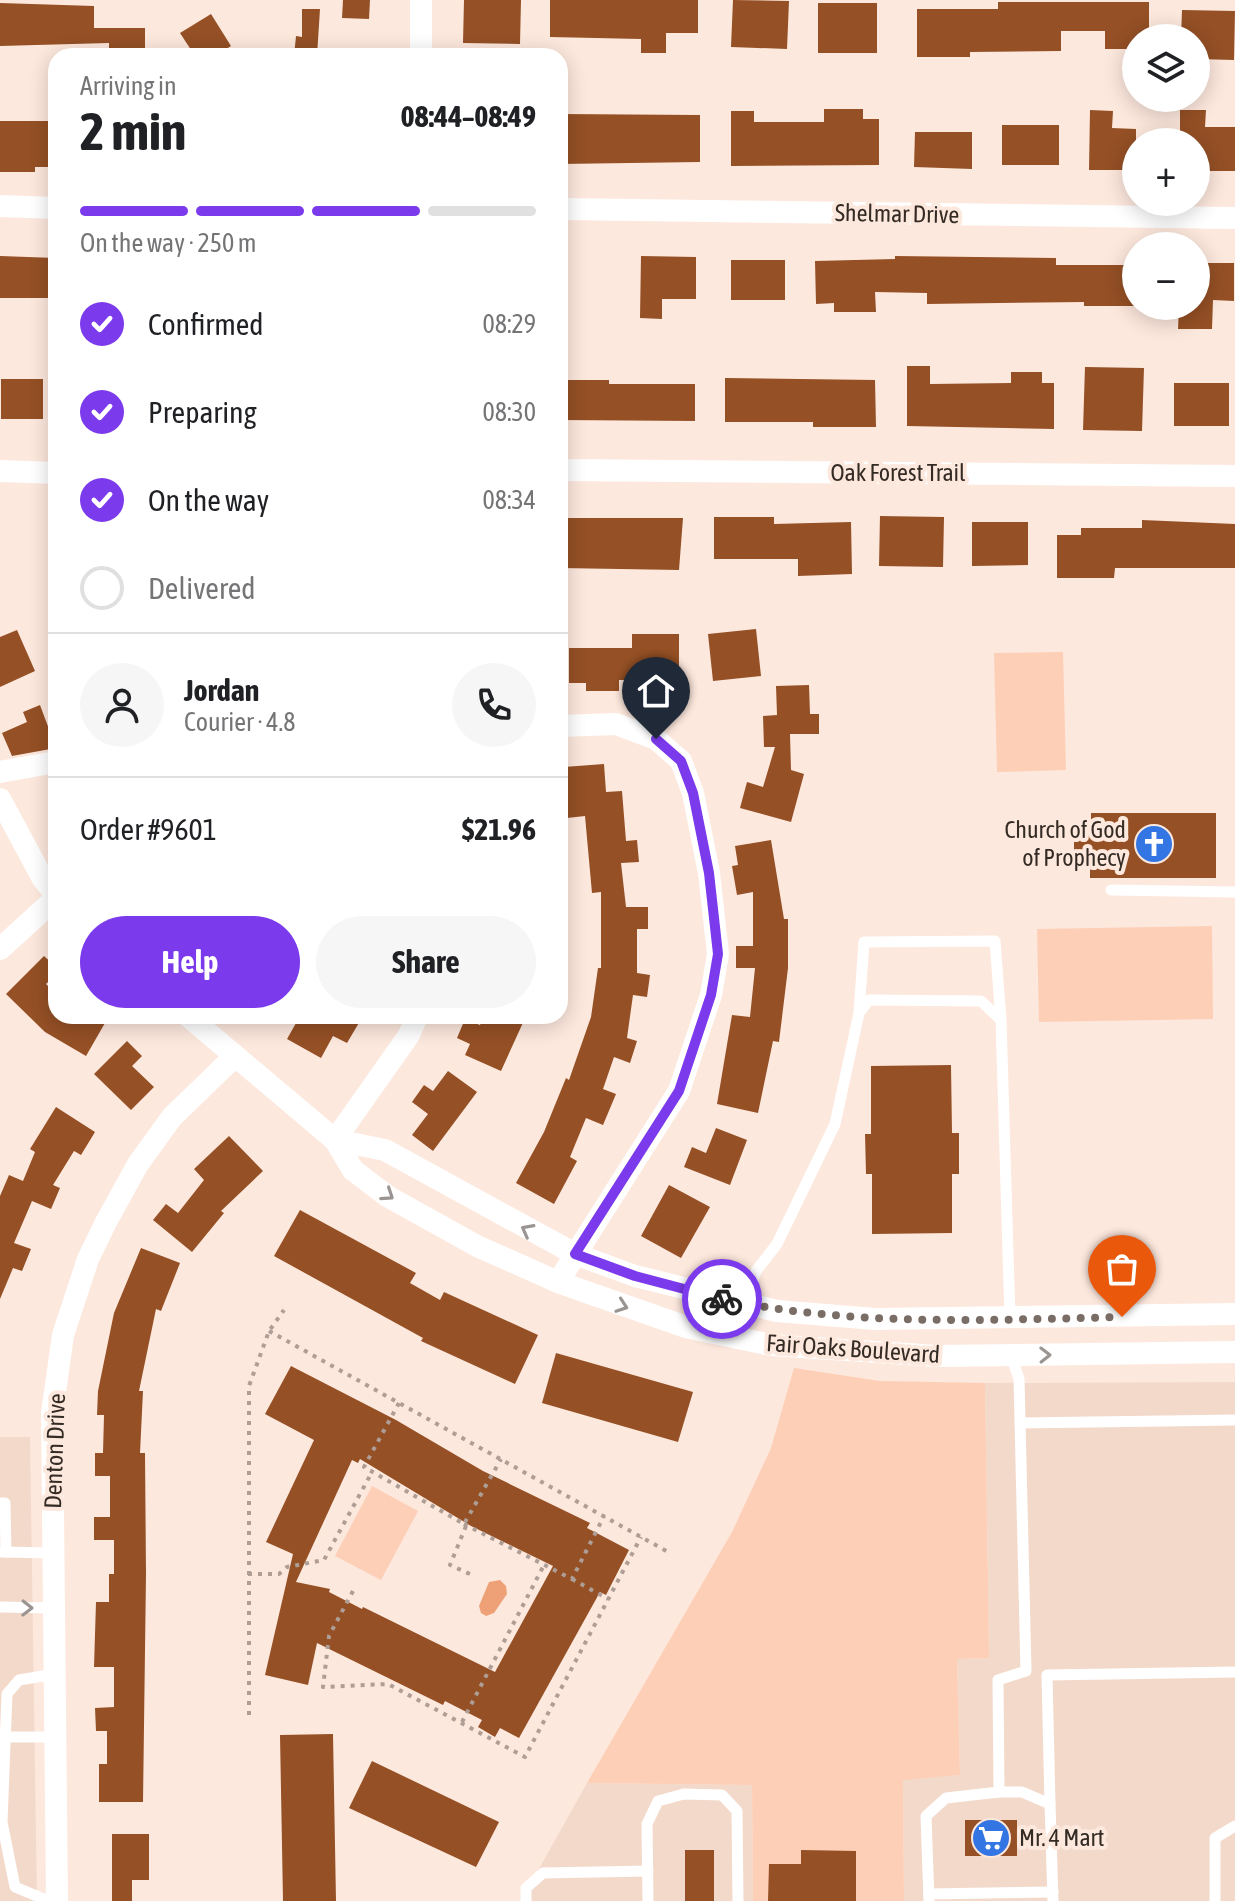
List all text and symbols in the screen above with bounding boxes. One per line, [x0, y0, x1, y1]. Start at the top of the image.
map controls [1122, 24, 1210, 320]
button: layers [1122, 24, 1210, 112]
text: Arriving in [80, 71, 177, 101]
text: 08:44–08:49 [401, 99, 536, 133]
text: 2 min [80, 101, 186, 161]
button: + [1122, 128, 1210, 216]
street label: Shelmar Drive [835, 199, 959, 228]
text: On the way · 250 m [80, 228, 257, 258]
button: − [1122, 232, 1210, 320]
icon: check [80, 302, 124, 346]
text: Confirmed [148, 307, 263, 341]
text: 08:29 [482, 309, 536, 339]
icon: check [80, 390, 124, 434]
text: Preparing [148, 395, 257, 429]
text: 08:30 [482, 397, 536, 427]
street label: Oak Forest Trail [831, 459, 966, 486]
icon: check [80, 478, 124, 522]
text: On the way [148, 483, 269, 517]
text: 08:34 [482, 485, 536, 515]
text: Delivered [148, 571, 256, 605]
pin [622, 657, 690, 739]
button: person [80, 663, 164, 747]
button: phone [452, 663, 536, 747]
icon: home [634, 669, 678, 713]
text: Jordan [184, 673, 259, 707]
text: Courier · 4.8 [184, 707, 295, 737]
text: Order #9601 [80, 812, 217, 846]
text: $21.96 [462, 812, 536, 846]
place label: Church of God of Prophecy [1005, 816, 1126, 871]
church icon: Church of God of Prophecy [1133, 823, 1175, 865]
button: Help [80, 916, 300, 1008]
button: Share [316, 916, 536, 1008]
one-way arrow [379, 1186, 394, 1201]
one-way arrow [521, 1225, 535, 1240]
pin [1088, 1235, 1156, 1317]
icon: bag [1100, 1247, 1144, 1291]
courier [682, 1259, 762, 1339]
icon: bike [700, 1277, 744, 1321]
one-way arrow [615, 1297, 629, 1313]
street label: Fair Oaks Boulevard [765, 1329, 941, 1368]
one-way arrow [1039, 1346, 1052, 1364]
street label: Denton Drive [39, 1393, 70, 1509]
one-way arrow [21, 1599, 34, 1616]
supermarket icon: Mr. 4 Mart [970, 1817, 1012, 1859]
place label: Mr. 4 Mart [1019, 1824, 1104, 1851]

